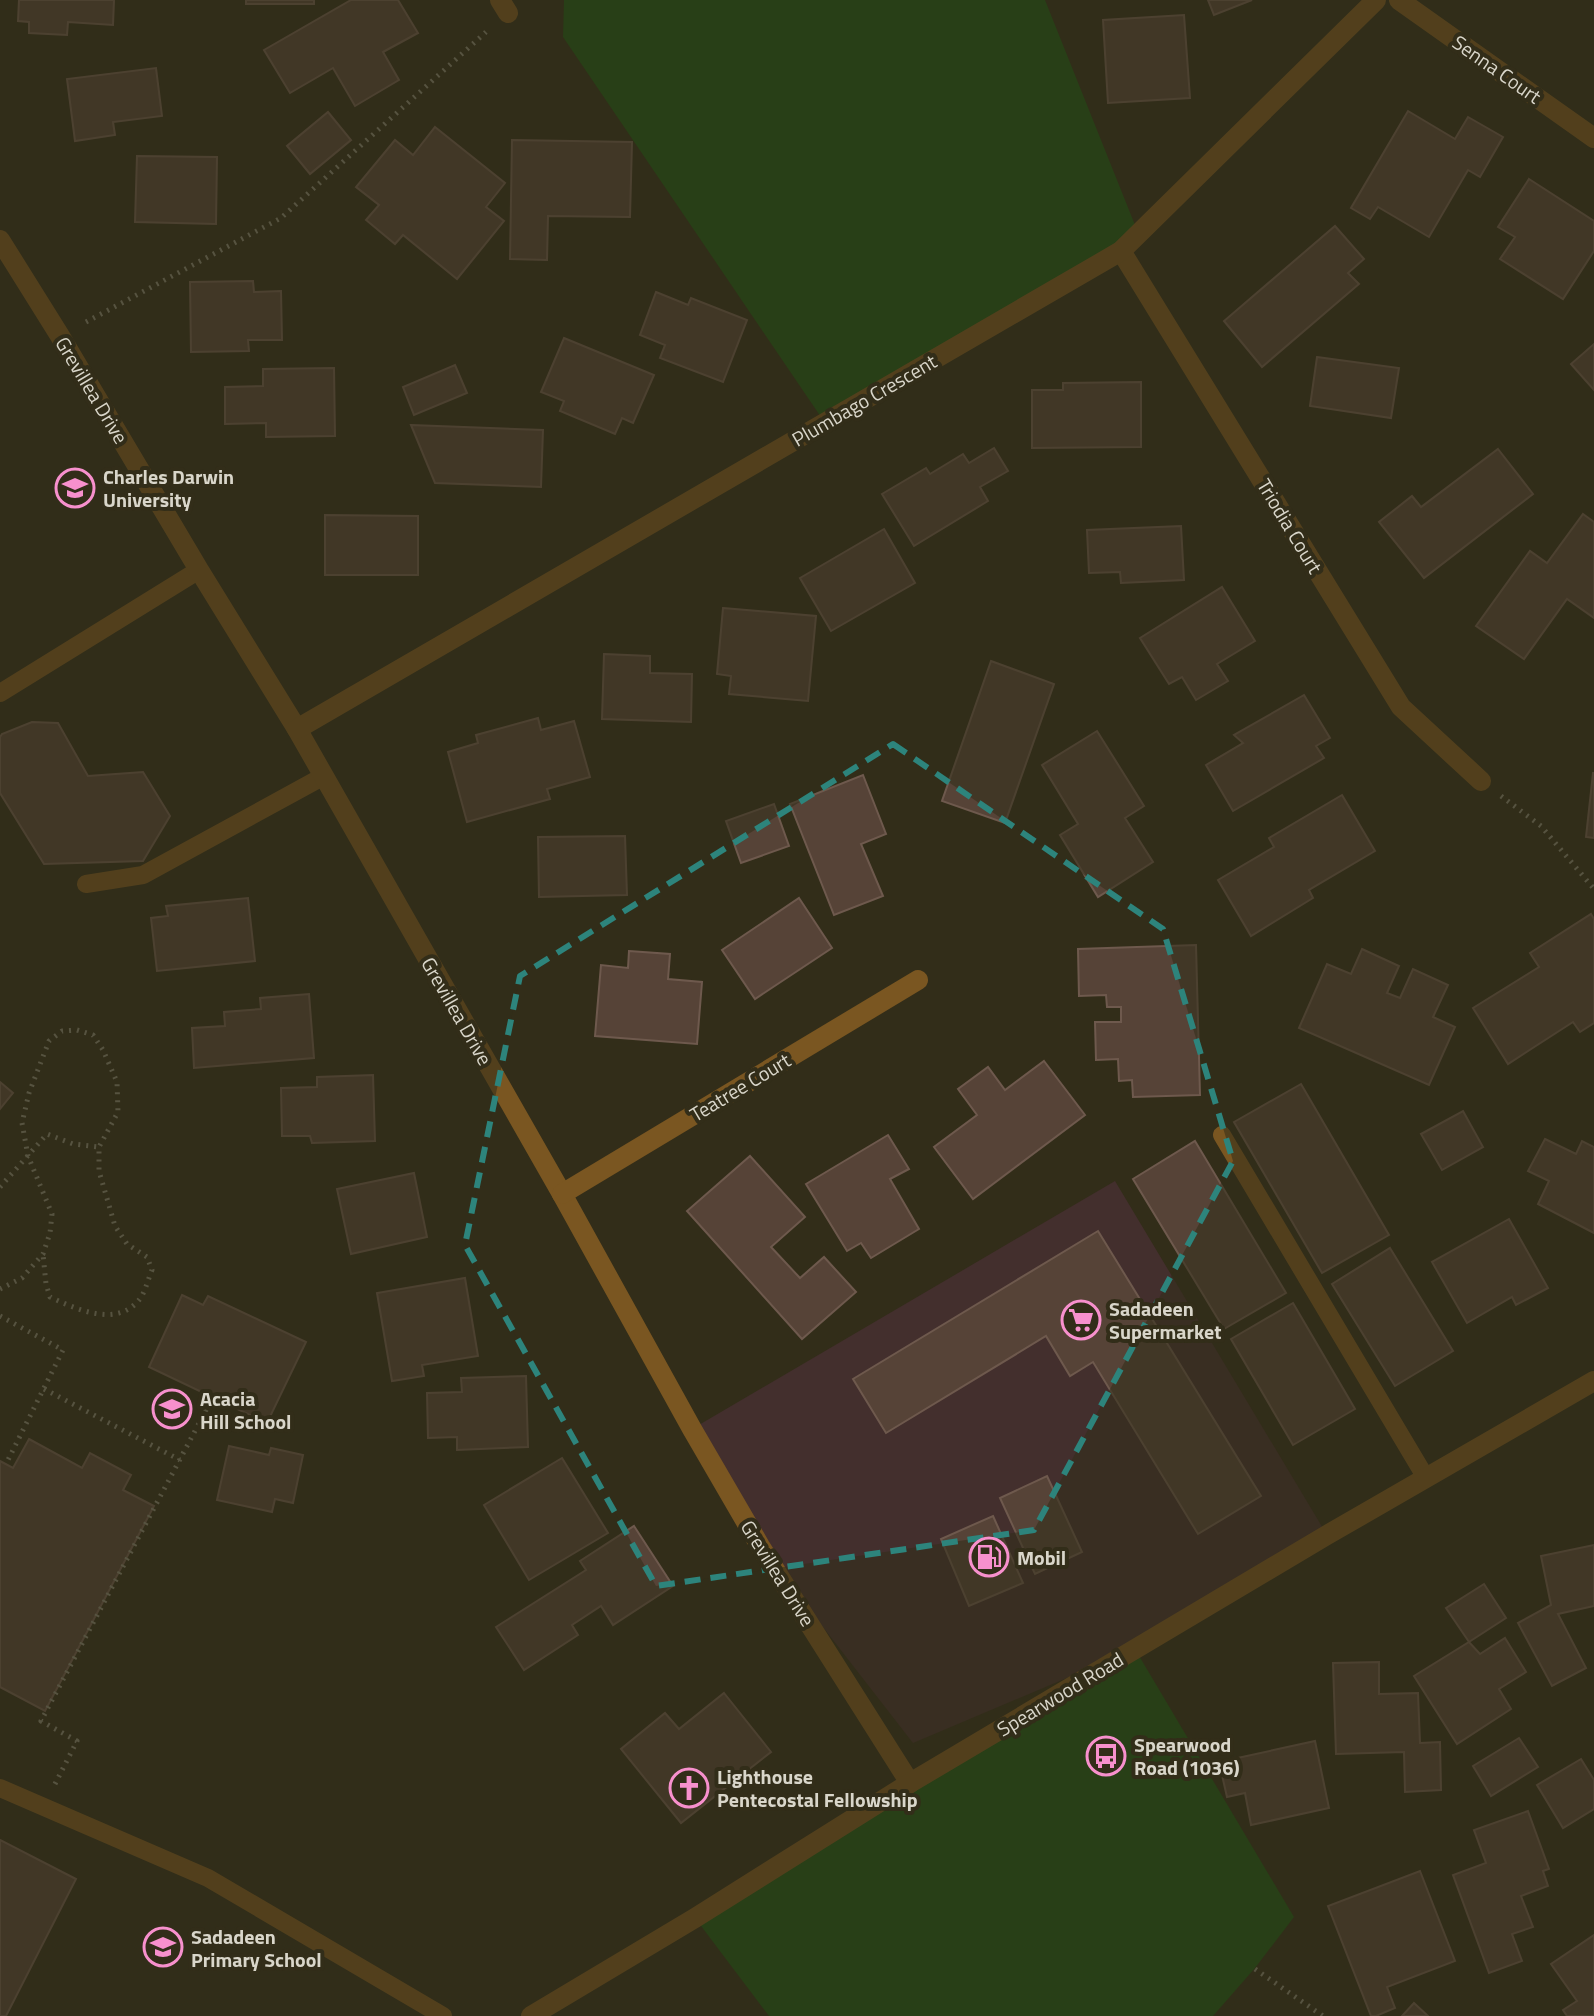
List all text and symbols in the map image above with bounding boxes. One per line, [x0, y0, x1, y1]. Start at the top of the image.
street label: Senna Court [1446, 27, 1548, 111]
street label: Grevillea Drive [48, 330, 136, 450]
street label: Plumbago Crescent [786, 346, 942, 454]
place label: Charles Darwin University [103, 461, 234, 515]
school or university icon: Charles Darwin University [54, 467, 96, 509]
street label: Triodia Court [1249, 473, 1331, 579]
street label: Grevillea Drive [413, 951, 501, 1071]
street label: Teatree Court [684, 1045, 796, 1129]
place label: Sadadeen Supermarket [1109, 1293, 1222, 1347]
supermarket icon: Sadadeen Supermarket [1060, 1299, 1102, 1341]
place label: Acacia Hill School [200, 1383, 291, 1437]
school or university icon: Acacia Hill School [151, 1388, 193, 1430]
street label: Grevillea Drive [733, 1514, 823, 1632]
fuel station icon: Mobil [968, 1536, 1010, 1578]
place label: Mobil [1017, 1542, 1066, 1573]
street label: Spearwood Road [991, 1644, 1129, 1744]
place label: Spearwood Road (1036) [1134, 1729, 1240, 1783]
bus stop icon: Spearwood Road (1036) [1085, 1735, 1127, 1777]
place label: Lighthouse Pentecostal Fellowship [717, 1761, 918, 1815]
church icon: Lighthouse Pentecostal Fellowship [668, 1767, 710, 1809]
place label: Sadadeen Primary School [191, 1921, 322, 1975]
school or university icon: Sadadeen Primary School [142, 1926, 184, 1968]

